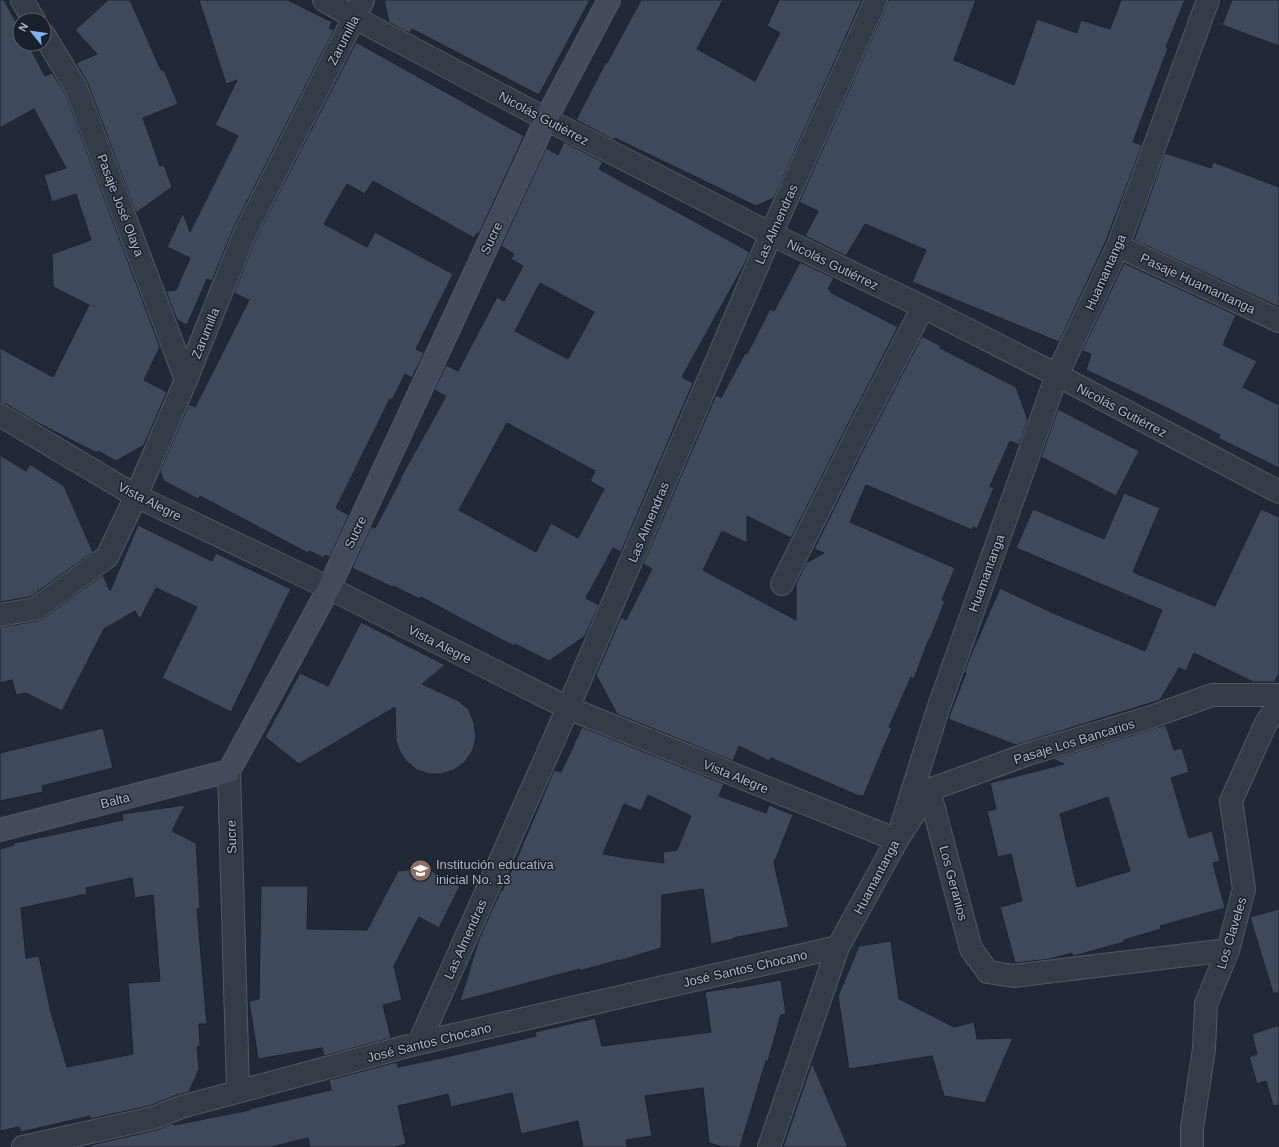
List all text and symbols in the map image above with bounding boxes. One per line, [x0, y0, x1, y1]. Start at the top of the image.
north arrow [12, 12, 52, 52]
street label: Zarumilla [325, 12, 363, 67]
text: N [16, 21, 30, 34]
street label: Nicolás Gutiérrez [496, 88, 591, 148]
street label: Pasaje José Olaya [94, 152, 147, 259]
street label: Las Almendras [752, 181, 801, 267]
street label: Sucre [477, 220, 505, 257]
street label: Huamantanga [1082, 231, 1129, 313]
street label: Nicolás Gutiérrez [785, 236, 881, 293]
street label: Pasaje Huamantanga [1138, 250, 1258, 317]
street label: Zarumilla [188, 305, 223, 361]
street label: Nicolás Gutiérrez [1074, 380, 1169, 440]
street label: Vista Alegre [116, 479, 184, 524]
street label: Las Almendras [625, 479, 672, 565]
street label: Sucre [341, 514, 369, 551]
street label: Huamantanga [965, 532, 1008, 614]
street label: Vista Alegre [406, 622, 474, 667]
street label: Pasaje Los Bancarios [1012, 716, 1137, 767]
street label: Vista Alegre [701, 757, 771, 796]
street label: Balta [99, 789, 132, 811]
street label: Sucre [223, 820, 240, 854]
street label: Huamantanga [851, 837, 903, 917]
street label: Los Geranios [936, 844, 971, 923]
place label: Institución educativa inicial No. 13 [436, 857, 555, 887]
school or university icon: Institución educativa inicial No. 13 [408, 858, 434, 884]
street label: Los Claveles [1213, 895, 1250, 971]
street label: Las Almendras [441, 896, 490, 982]
street label: José Santos Chocano [681, 947, 809, 990]
street label: José Santos Chocano [366, 1020, 493, 1065]

